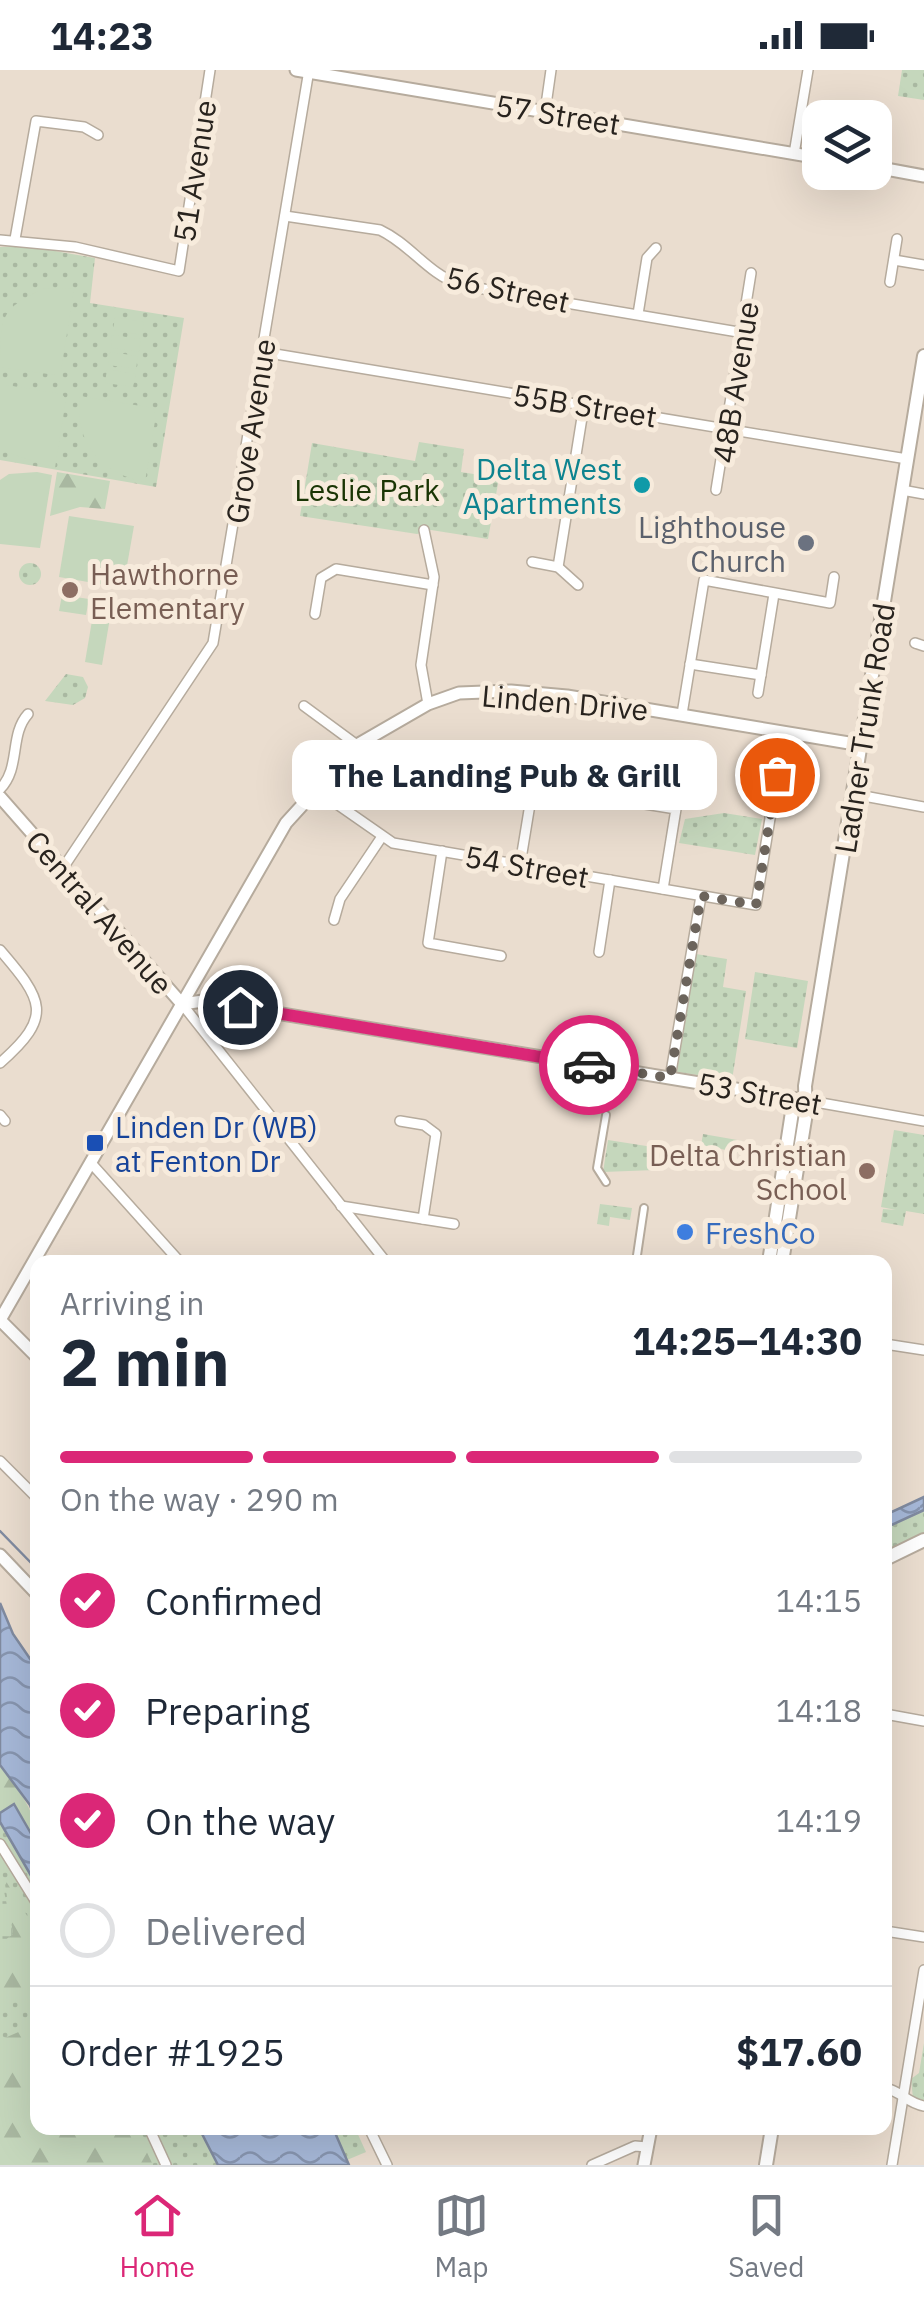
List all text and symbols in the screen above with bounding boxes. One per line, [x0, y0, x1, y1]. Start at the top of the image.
text: 14:23 [50, 11, 154, 60]
street label: 57 Street [493, 85, 623, 143]
street label: 51 Avenue [164, 97, 224, 245]
map controls [802, 100, 892, 190]
button: layers [802, 100, 892, 190]
street label: 56 Street [443, 257, 573, 321]
street label: 48B Avenue [703, 299, 767, 465]
street label: Grove Avenue [216, 336, 284, 526]
street label: 55B Street [510, 374, 660, 436]
place label: Delta West Apartments [463, 449, 622, 522]
park label: Leslie Park [294, 470, 440, 509]
marker: Delta West Apartments [631, 474, 653, 496]
place label: Lighthouse Church [638, 507, 786, 580]
marker: Lighthouse Church [795, 532, 817, 554]
place label: Hawthorne Elementary [90, 554, 245, 627]
marker: Hawthorne Elementary [59, 579, 81, 601]
street label: Ladner Trunk Road [825, 600, 903, 856]
street label: Linden Drive [480, 675, 650, 729]
pin [735, 733, 820, 818]
callout: The Landing Pub & Grill [292, 740, 717, 810]
icon: bag [750, 748, 805, 803]
text: The Landing Pub & Grill [328, 754, 681, 796]
street label: Central Avenue [18, 822, 182, 1002]
street label: 54 Street [462, 836, 592, 896]
pin [198, 965, 283, 1050]
icon: home [213, 980, 268, 1035]
courier [539, 1015, 639, 1115]
icon: car [562, 1038, 617, 1093]
street label: 53 Street [695, 1063, 825, 1123]
place label: Linden Dr (WB) at Fenton Dr [115, 1107, 318, 1180]
marker: Linden Dr (WB) at Fenton Dr [84, 1132, 106, 1154]
place label: Delta Christian School [649, 1135, 847, 1208]
marker: Delta Christian School [856, 1160, 878, 1182]
place label: FreshCo [705, 1213, 816, 1252]
marker: FreshCo [674, 1221, 696, 1243]
text: Arriving in [60, 1282, 205, 1324]
text: 14:25–14:30 [632, 1316, 862, 1365]
text: 2 min [60, 1319, 230, 1404]
text: On the way · 290 m [60, 1478, 339, 1520]
icon: check [60, 1573, 115, 1628]
text: Confirmed [145, 1576, 323, 1625]
text: 14:15 [776, 1579, 862, 1621]
icon: check [60, 1683, 115, 1738]
text: Preparing [145, 1686, 310, 1735]
text: 14:18 [776, 1689, 862, 1731]
icon: check [60, 1793, 115, 1848]
text: On the way [145, 1796, 335, 1845]
text: 14:19 [776, 1799, 862, 1841]
text: Delivered [145, 1906, 307, 1955]
text: Order #1925 [60, 2027, 285, 2076]
text: $17.60 [736, 2027, 862, 2076]
tab: Home [120, 2188, 195, 2285]
tab: Map [434, 2188, 489, 2285]
tab: Saved [728, 2188, 804, 2285]

